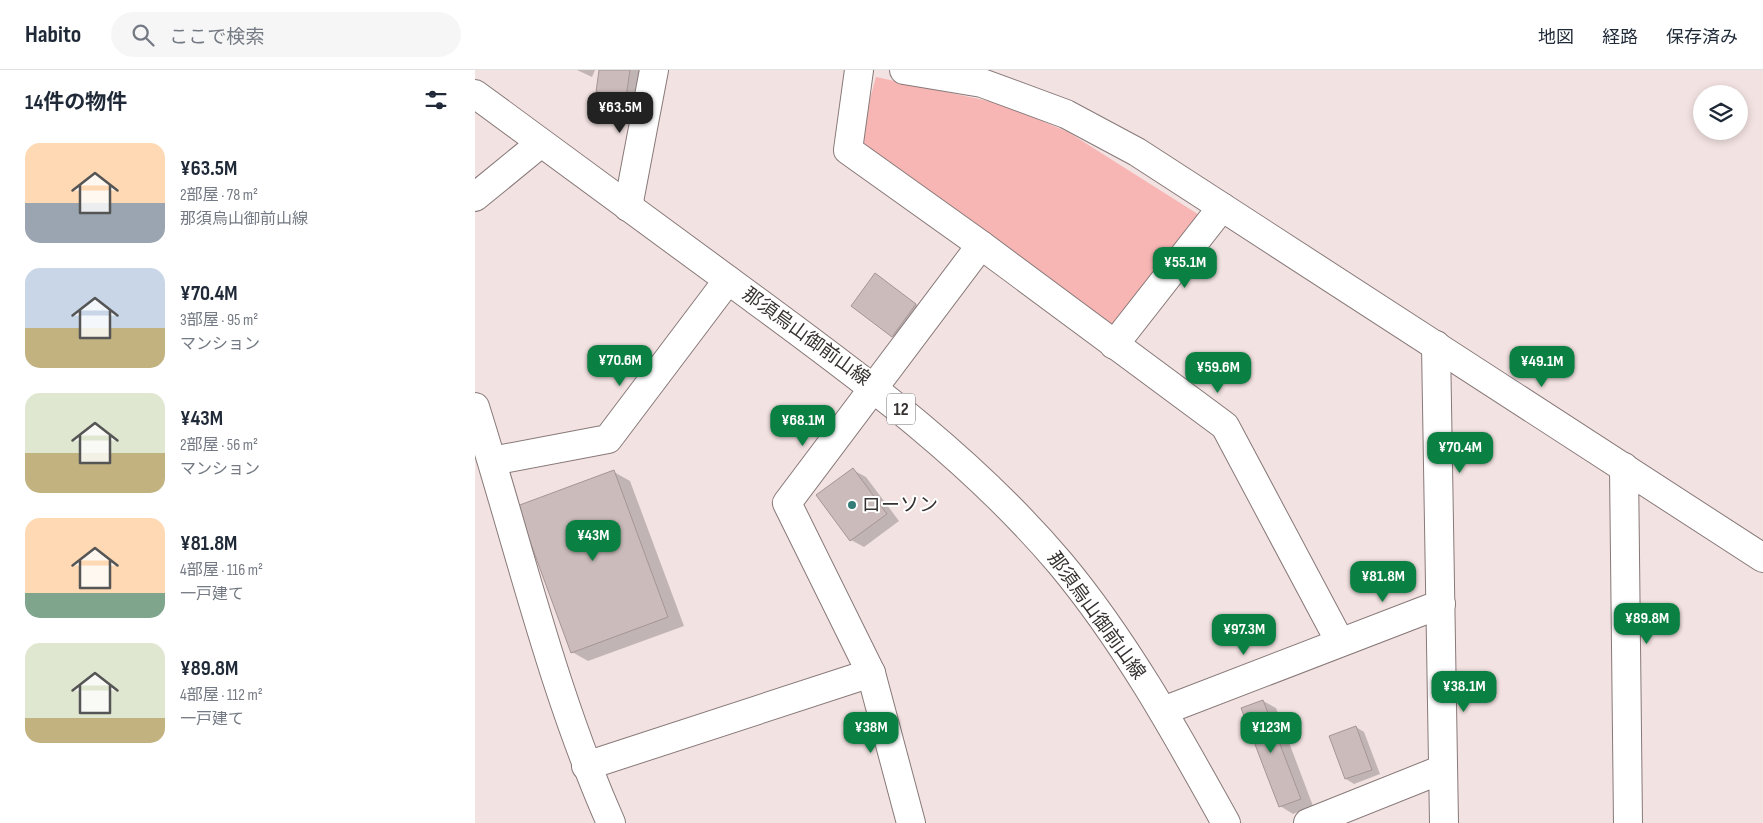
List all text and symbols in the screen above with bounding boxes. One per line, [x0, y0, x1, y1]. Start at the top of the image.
search box [111, 12, 461, 57]
text: Habito [25, 20, 81, 49]
icon: search [129, 21, 157, 49]
text: ここで検索 [169, 26, 264, 49]
text: 地図 [1538, 27, 1574, 48]
text: 経路 [1602, 27, 1638, 48]
text: 保存済み [1666, 27, 1738, 48]
map controls [1693, 85, 1748, 140]
button: layers [1693, 85, 1748, 140]
icon: filters [422, 86, 450, 114]
text: 14件の物件 [25, 90, 127, 115]
pin: ¥63.5M [579, 92, 661, 134]
text: ¥63.5M [598, 98, 642, 117]
text: ¥63.5M [180, 156, 237, 181]
icon: home [65, 163, 125, 223]
text: 2部屋 · 78 m² [180, 186, 258, 205]
text: 那須烏山御前山線 [180, 210, 308, 229]
pin: ¥55.1M [1144, 246, 1226, 289]
text: ¥55.1M [1164, 253, 1206, 272]
text: ¥70.4M [180, 281, 237, 306]
street label: 那須烏山御前山線 [738, 283, 874, 391]
icon: home [65, 288, 125, 348]
text: 3部屋 · 95 m² [180, 311, 258, 330]
text: マンション [180, 335, 260, 354]
pin: ¥70.6M [579, 344, 661, 387]
pin: ¥49.1M [1501, 346, 1583, 388]
text: ¥70.6M [598, 351, 642, 370]
pin: ¥59.6M [1177, 352, 1259, 394]
text: ¥49.1M [1521, 352, 1563, 371]
text: ¥59.6M [1196, 358, 1240, 377]
road number: 12 [887, 394, 915, 424]
pin: ¥68.1M [762, 404, 844, 447]
text: ¥43M [180, 406, 223, 431]
text: ¥68.1M [781, 411, 825, 430]
icon: home [65, 413, 125, 473]
pin: ¥70.4M [1419, 432, 1501, 474]
text: 2部屋 · 56 m² [180, 436, 258, 455]
text: ¥70.4M [1438, 438, 1482, 457]
text: マンション [180, 460, 260, 479]
place label: ローソン [862, 494, 938, 517]
marker: ローソン [846, 499, 858, 511]
pin: ¥43M [563, 520, 623, 562]
text: ¥43M [577, 526, 609, 545]
text: ¥81.8M [180, 531, 237, 556]
icon: home [65, 538, 125, 598]
street label: 那須烏山御前山線 [1042, 548, 1150, 684]
pin: ¥81.8M [1342, 560, 1424, 603]
text: 4部屋 · 116 m² [180, 561, 263, 580]
text: ¥81.8M [1361, 567, 1405, 586]
text: 一戸建て [180, 585, 244, 604]
pin: ¥89.8M [1606, 602, 1688, 645]
text: ¥89.8M [1625, 609, 1669, 628]
pin: ¥97.3M [1203, 614, 1285, 656]
text: ¥97.3M [1223, 620, 1265, 639]
text: ¥89.8M [180, 656, 238, 681]
icon: home [65, 663, 125, 723]
pin: ¥38.1M [1423, 670, 1505, 713]
text: ¥38.1M [1442, 677, 1486, 696]
text: 4部屋 · 112 m² [180, 686, 263, 705]
text: 一戸建て [180, 710, 244, 729]
pin: ¥38M [841, 712, 901, 754]
pin: ¥123M [1236, 712, 1306, 754]
text: ¥38M [854, 718, 888, 737]
text: ¥123M [1252, 718, 1291, 737]

